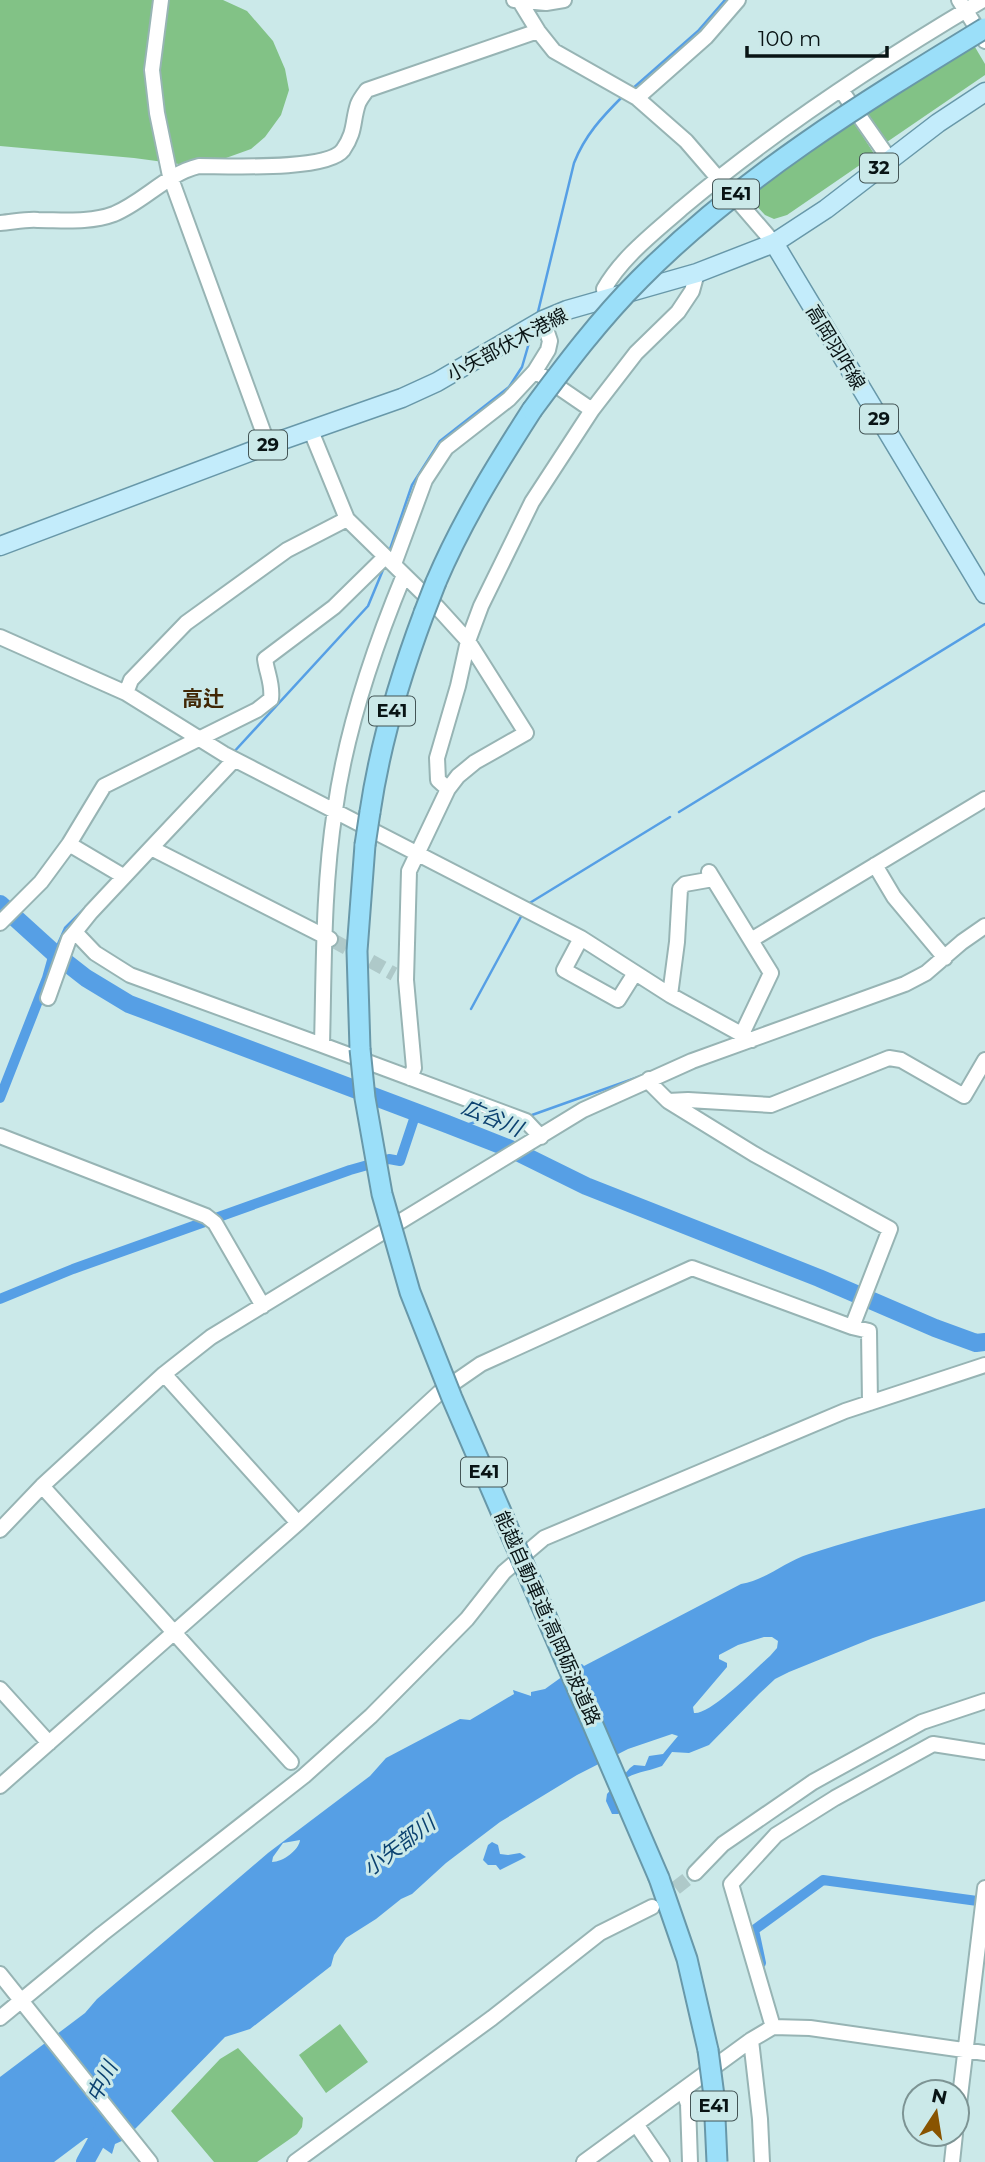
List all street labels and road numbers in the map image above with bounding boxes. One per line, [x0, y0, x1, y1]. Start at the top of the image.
road number: 32 [860, 154, 898, 182]
road number: E41 [713, 180, 759, 209]
street label: 高岡羽咋線 [801, 301, 870, 394]
street label: 小矢部伏木港線 [443, 303, 571, 386]
road number: 29 [860, 404, 898, 433]
road number: 29 [249, 430, 287, 460]
road number: E41 [369, 696, 415, 726]
road number: E41 [461, 1457, 507, 1486]
street label: 能越自動車道;高岡砺波道路 [490, 1508, 605, 1729]
road number: E41 [691, 2092, 737, 2120]

